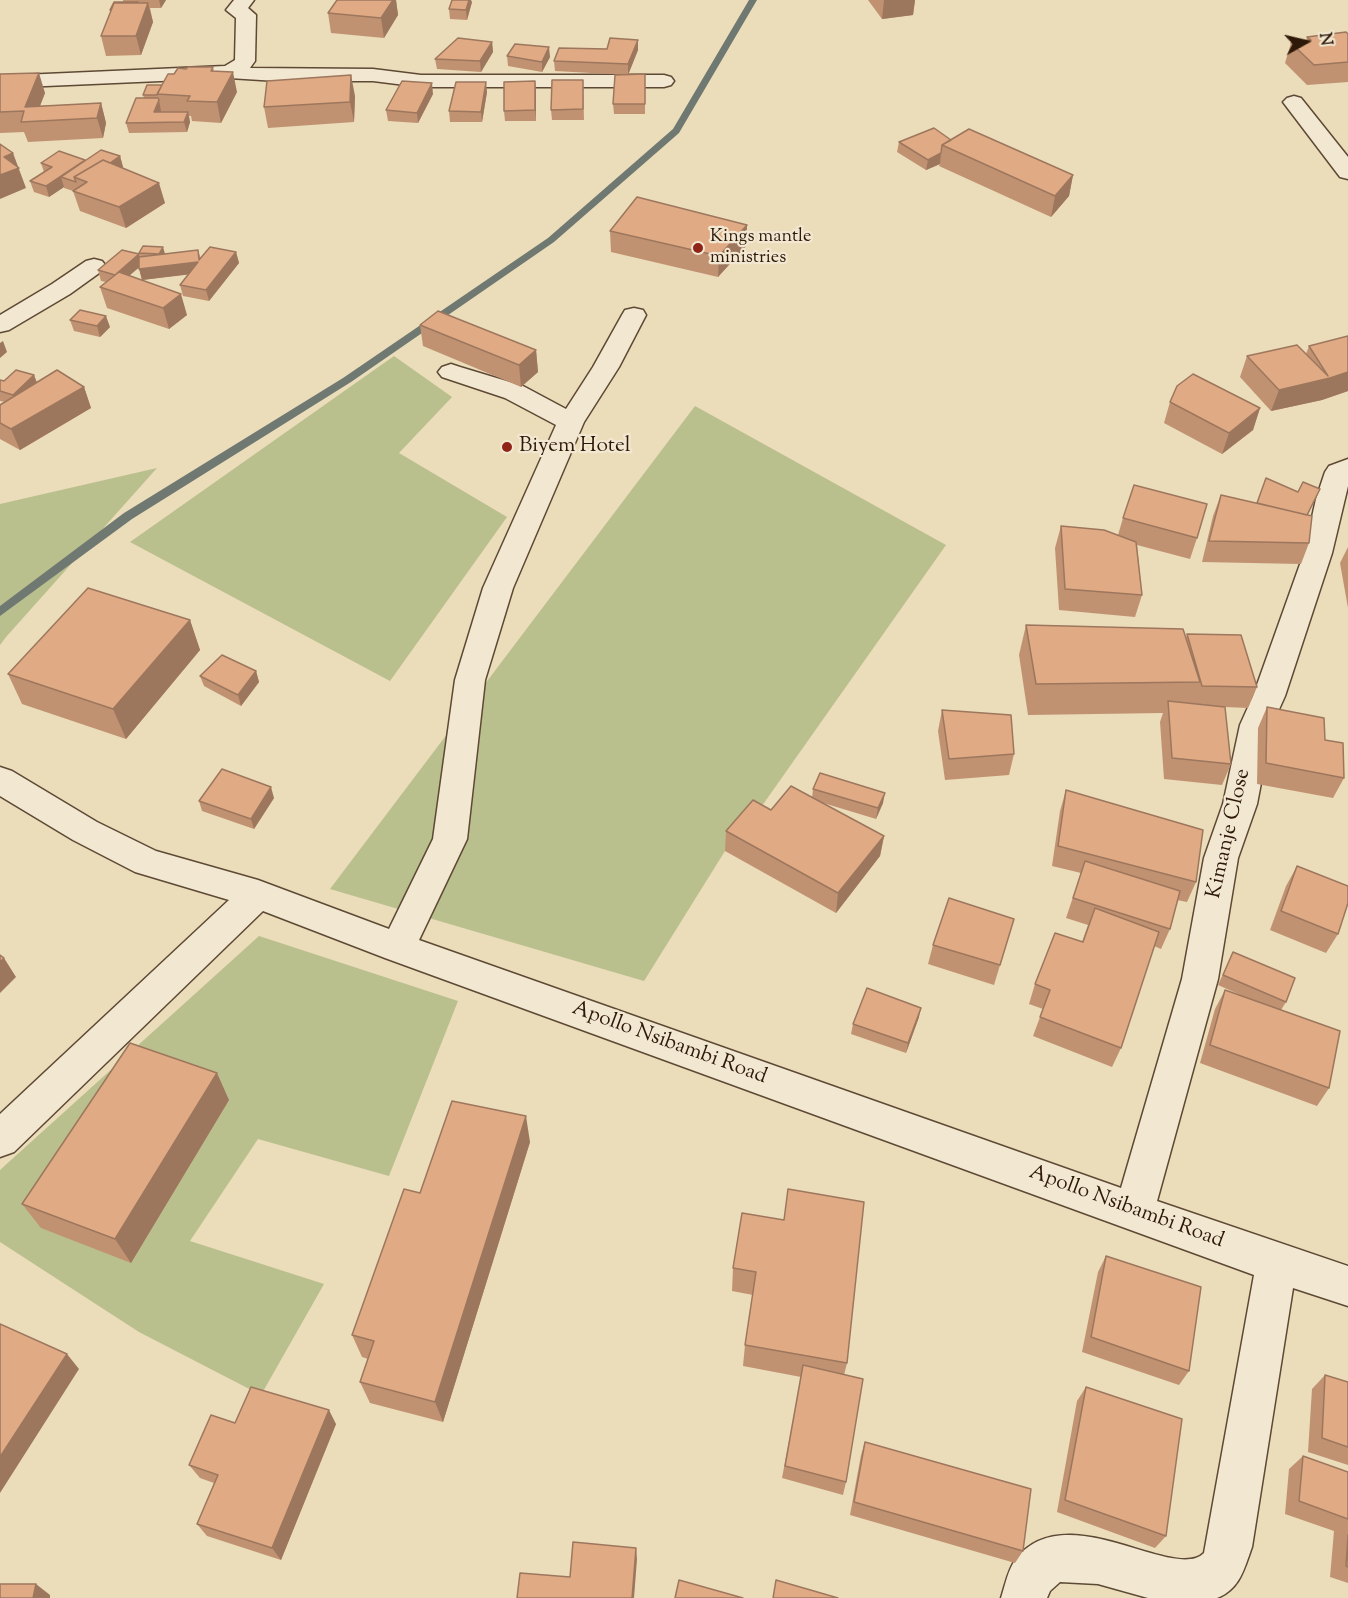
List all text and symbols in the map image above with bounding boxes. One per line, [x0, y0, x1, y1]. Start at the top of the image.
north arrow [1276, 12, 1336, 72]
text: N [1312, 31, 1337, 47]
place label: Kings mantle ministries [710, 227, 811, 270]
marker: Kings mantle ministries [691, 241, 705, 255]
place label: Biyem Hotel [519, 434, 630, 460]
marker: Biyem Hotel [500, 440, 514, 454]
street label: Kimanje Close [1203, 767, 1257, 901]
street label: Apollo Nsibambi Road [568, 997, 770, 1091]
street label: Apollo Nsibambi Road [1025, 1161, 1227, 1255]

